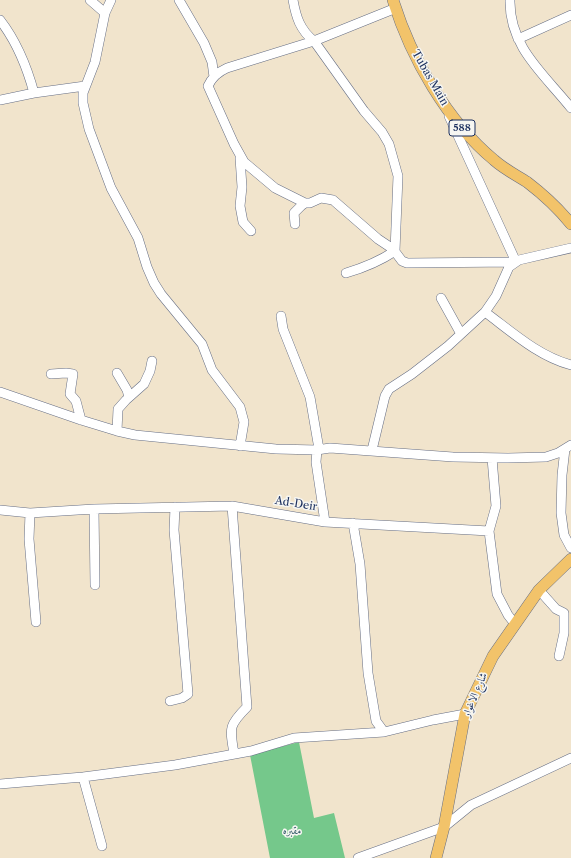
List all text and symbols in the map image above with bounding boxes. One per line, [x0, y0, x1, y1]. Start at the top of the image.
street label: Tubas Main [409, 48, 451, 108]
road number: 588 [449, 120, 475, 136]
street label: Ad-Deir [274, 494, 318, 514]
street label: شارع الاغوار [460, 671, 490, 719]
park label: مقبره [283, 824, 301, 838]

